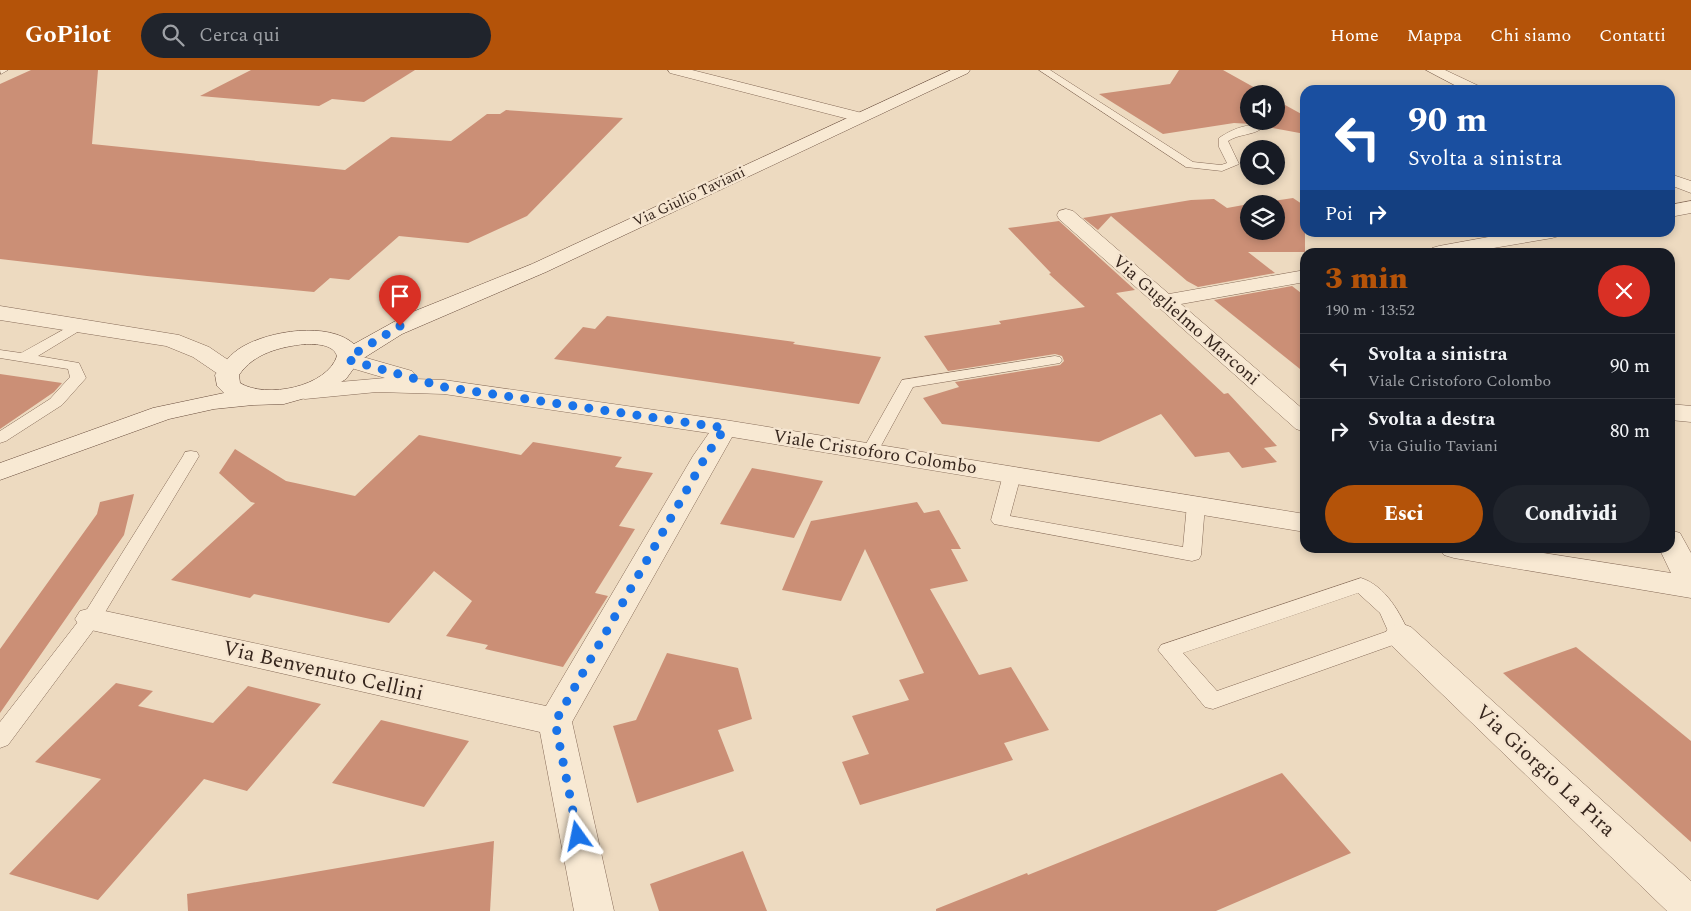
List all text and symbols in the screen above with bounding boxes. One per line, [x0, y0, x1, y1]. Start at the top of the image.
search box [141, 13, 491, 58]
text: GoPilot [25, 17, 111, 53]
icon: search [159, 21, 187, 49]
text: Cerca qui [199, 21, 280, 50]
text: Home [1330, 22, 1379, 49]
text: Mappa [1407, 22, 1462, 49]
text: Chi siamo [1490, 22, 1571, 49]
text: Contatti [1599, 22, 1666, 49]
map controls [1240, 85, 1285, 240]
button: sound [1240, 85, 1285, 130]
text: 90 m [1408, 94, 1488, 147]
icon: left [1325, 105, 1390, 170]
button: search [1240, 140, 1285, 185]
text: Svolta a sinistra [1408, 142, 1562, 175]
street label: Via Giulio Taviani [629, 161, 749, 233]
button: layers [1240, 195, 1285, 240]
text: Poi [1325, 200, 1353, 229]
icon: right [1363, 200, 1391, 228]
street label: Via Guglielmo Marconi [1106, 248, 1266, 392]
text: 3 min [1325, 256, 1408, 302]
button: close [1598, 265, 1650, 317]
pin [379, 275, 421, 326]
icon: arrive [386, 282, 414, 310]
text: 190 m · 13:52 [1325, 298, 1415, 322]
text: Svolta a sinistra [1368, 340, 1508, 369]
icon: left [1325, 352, 1353, 380]
text: 90 m [1610, 352, 1650, 381]
text: Viale Cristoforo Colombo [1368, 369, 1551, 393]
text: Svolta a destra [1368, 405, 1495, 434]
icon: right [1325, 417, 1353, 445]
text: 80 m [1610, 417, 1650, 446]
street label: Viale Cristoforo Colombo [771, 423, 979, 481]
text: Via Giulio Taviani [1368, 434, 1498, 458]
button: Esci [1325, 485, 1483, 543]
button: Condividi [1493, 485, 1650, 543]
street label: Via Benvenuto Cellini [219, 632, 427, 710]
street label: Via Giorgio La Pira [1467, 697, 1623, 845]
position arrow [551, 809, 603, 861]

